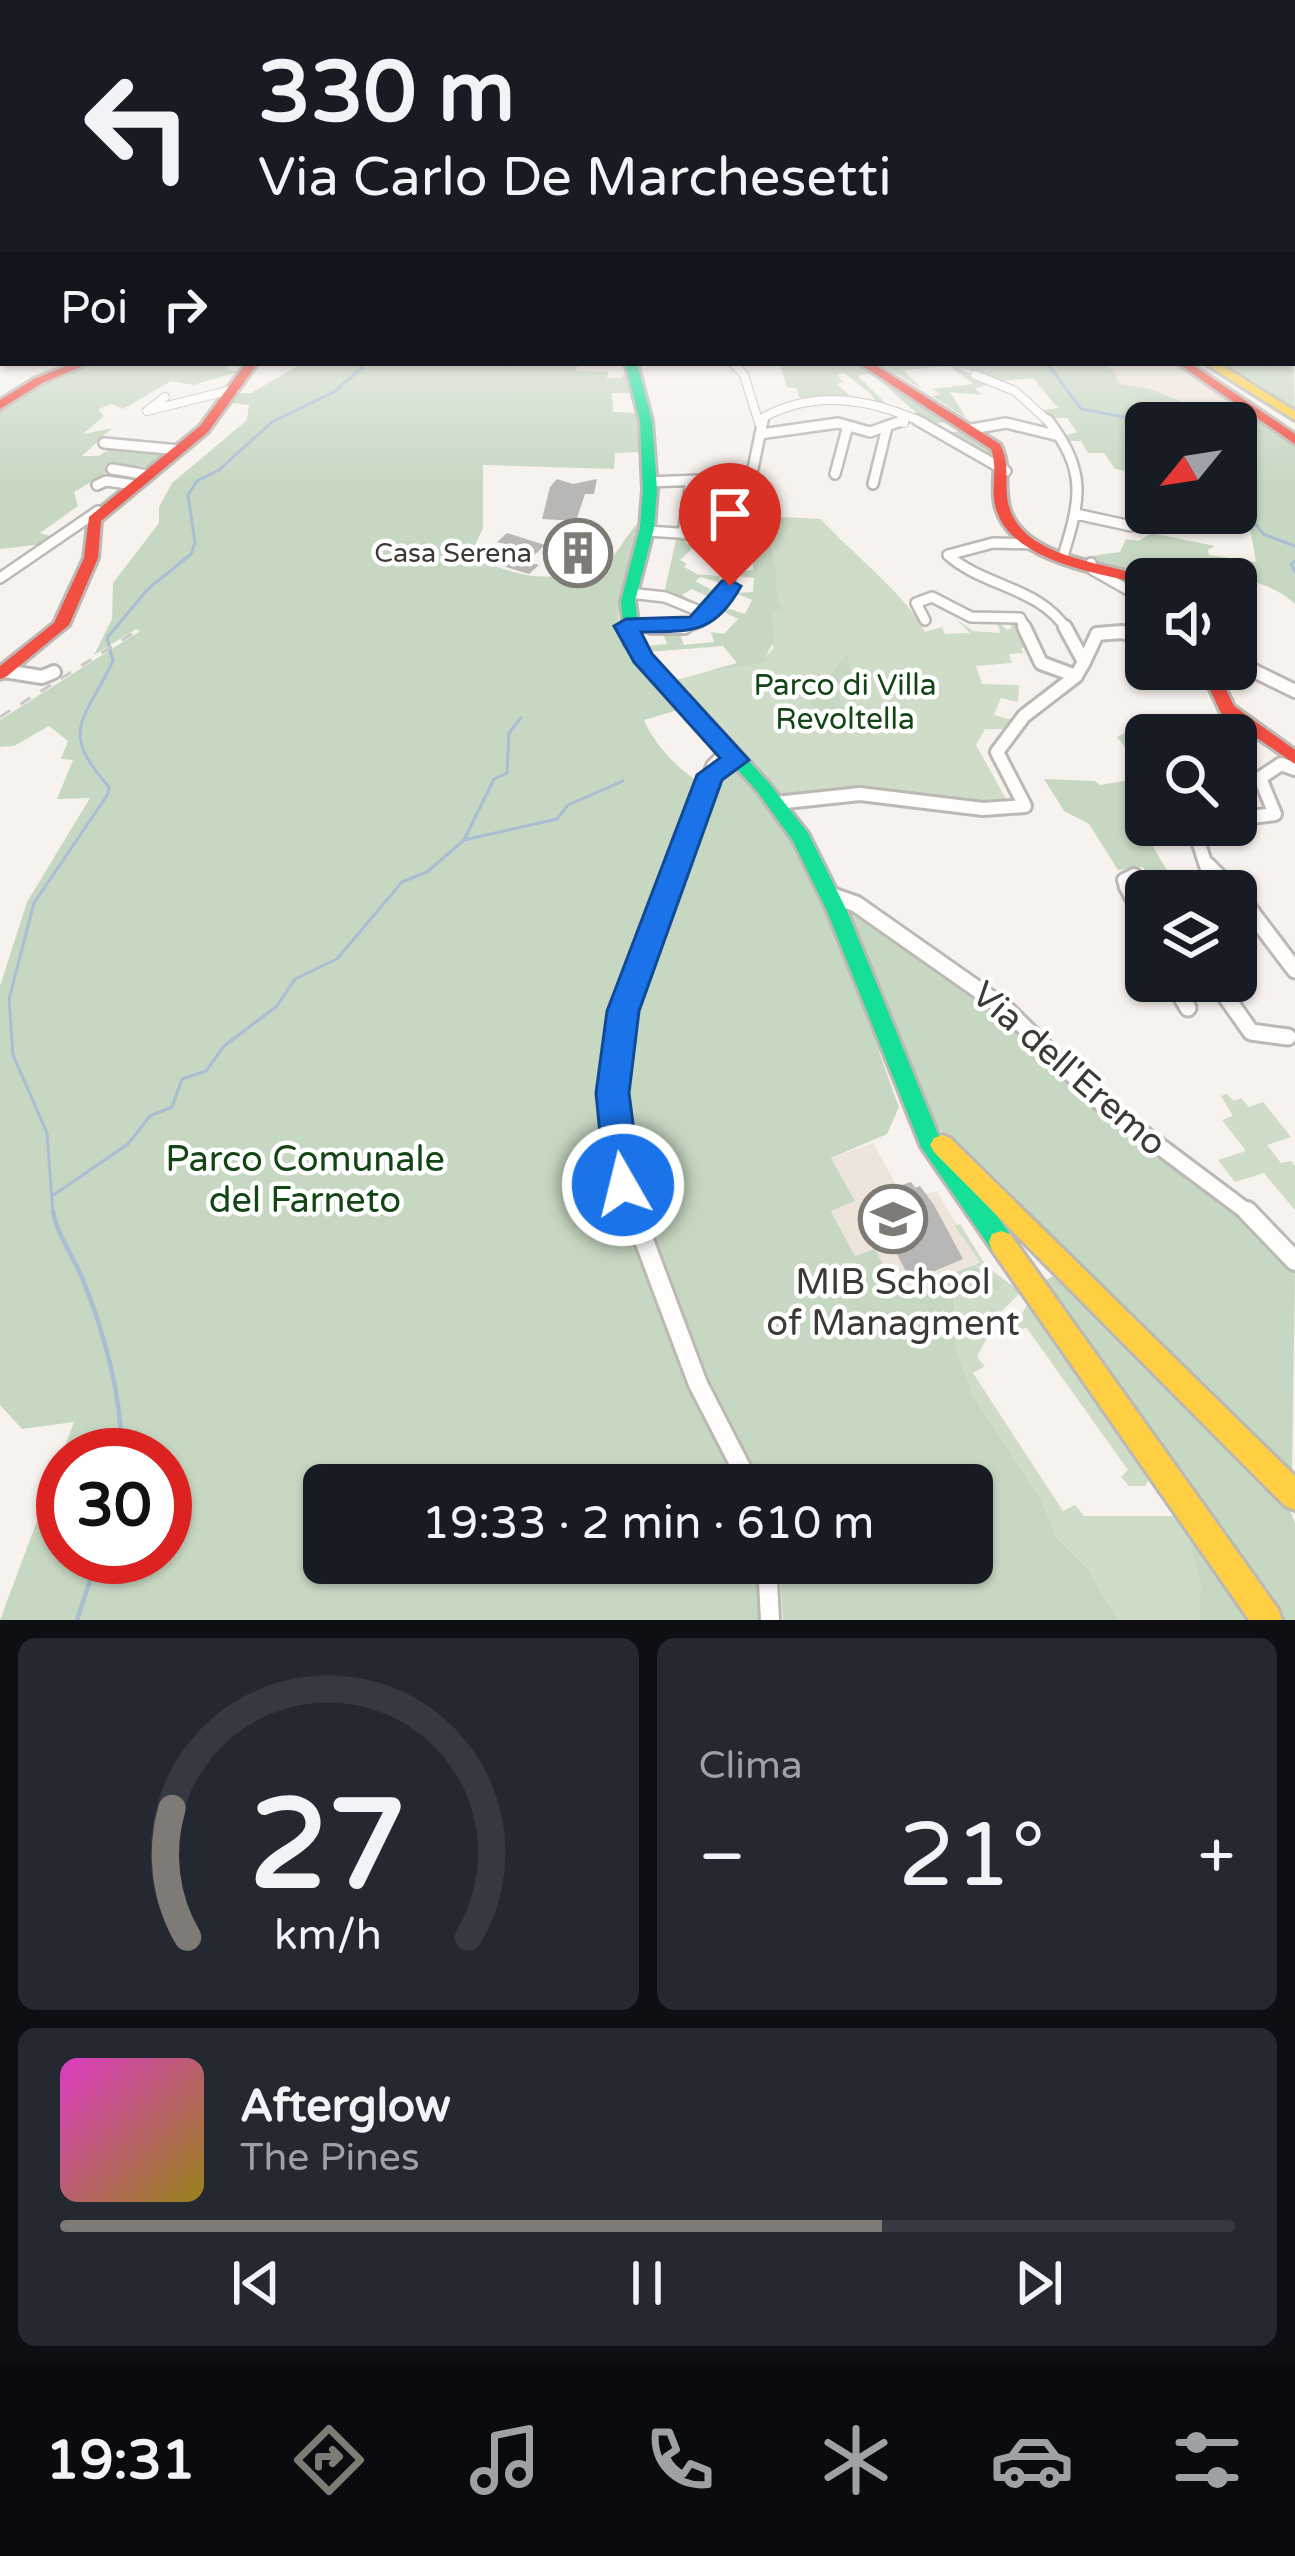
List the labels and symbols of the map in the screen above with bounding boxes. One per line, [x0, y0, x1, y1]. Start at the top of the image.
north arrow [1125, 402, 1257, 534]
pin [679, 463, 781, 586]
building icon: Casa Serena [543, 518, 613, 588]
place label: Casa Serena [374, 537, 532, 570]
park label: Parco di Villa Revoltella [753, 667, 937, 738]
street label: Via dell'Eremo [963, 973, 1175, 1165]
position arrow [560, 1122, 686, 1248]
park label: Parco Comunale del Farneto [165, 1138, 445, 1222]
school or university icon: MIB School of Managment [858, 1184, 928, 1254]
place label: MIB School of Managment [766, 1261, 1020, 1345]
speed limit sign: 30 [36, 1428, 192, 1584]

